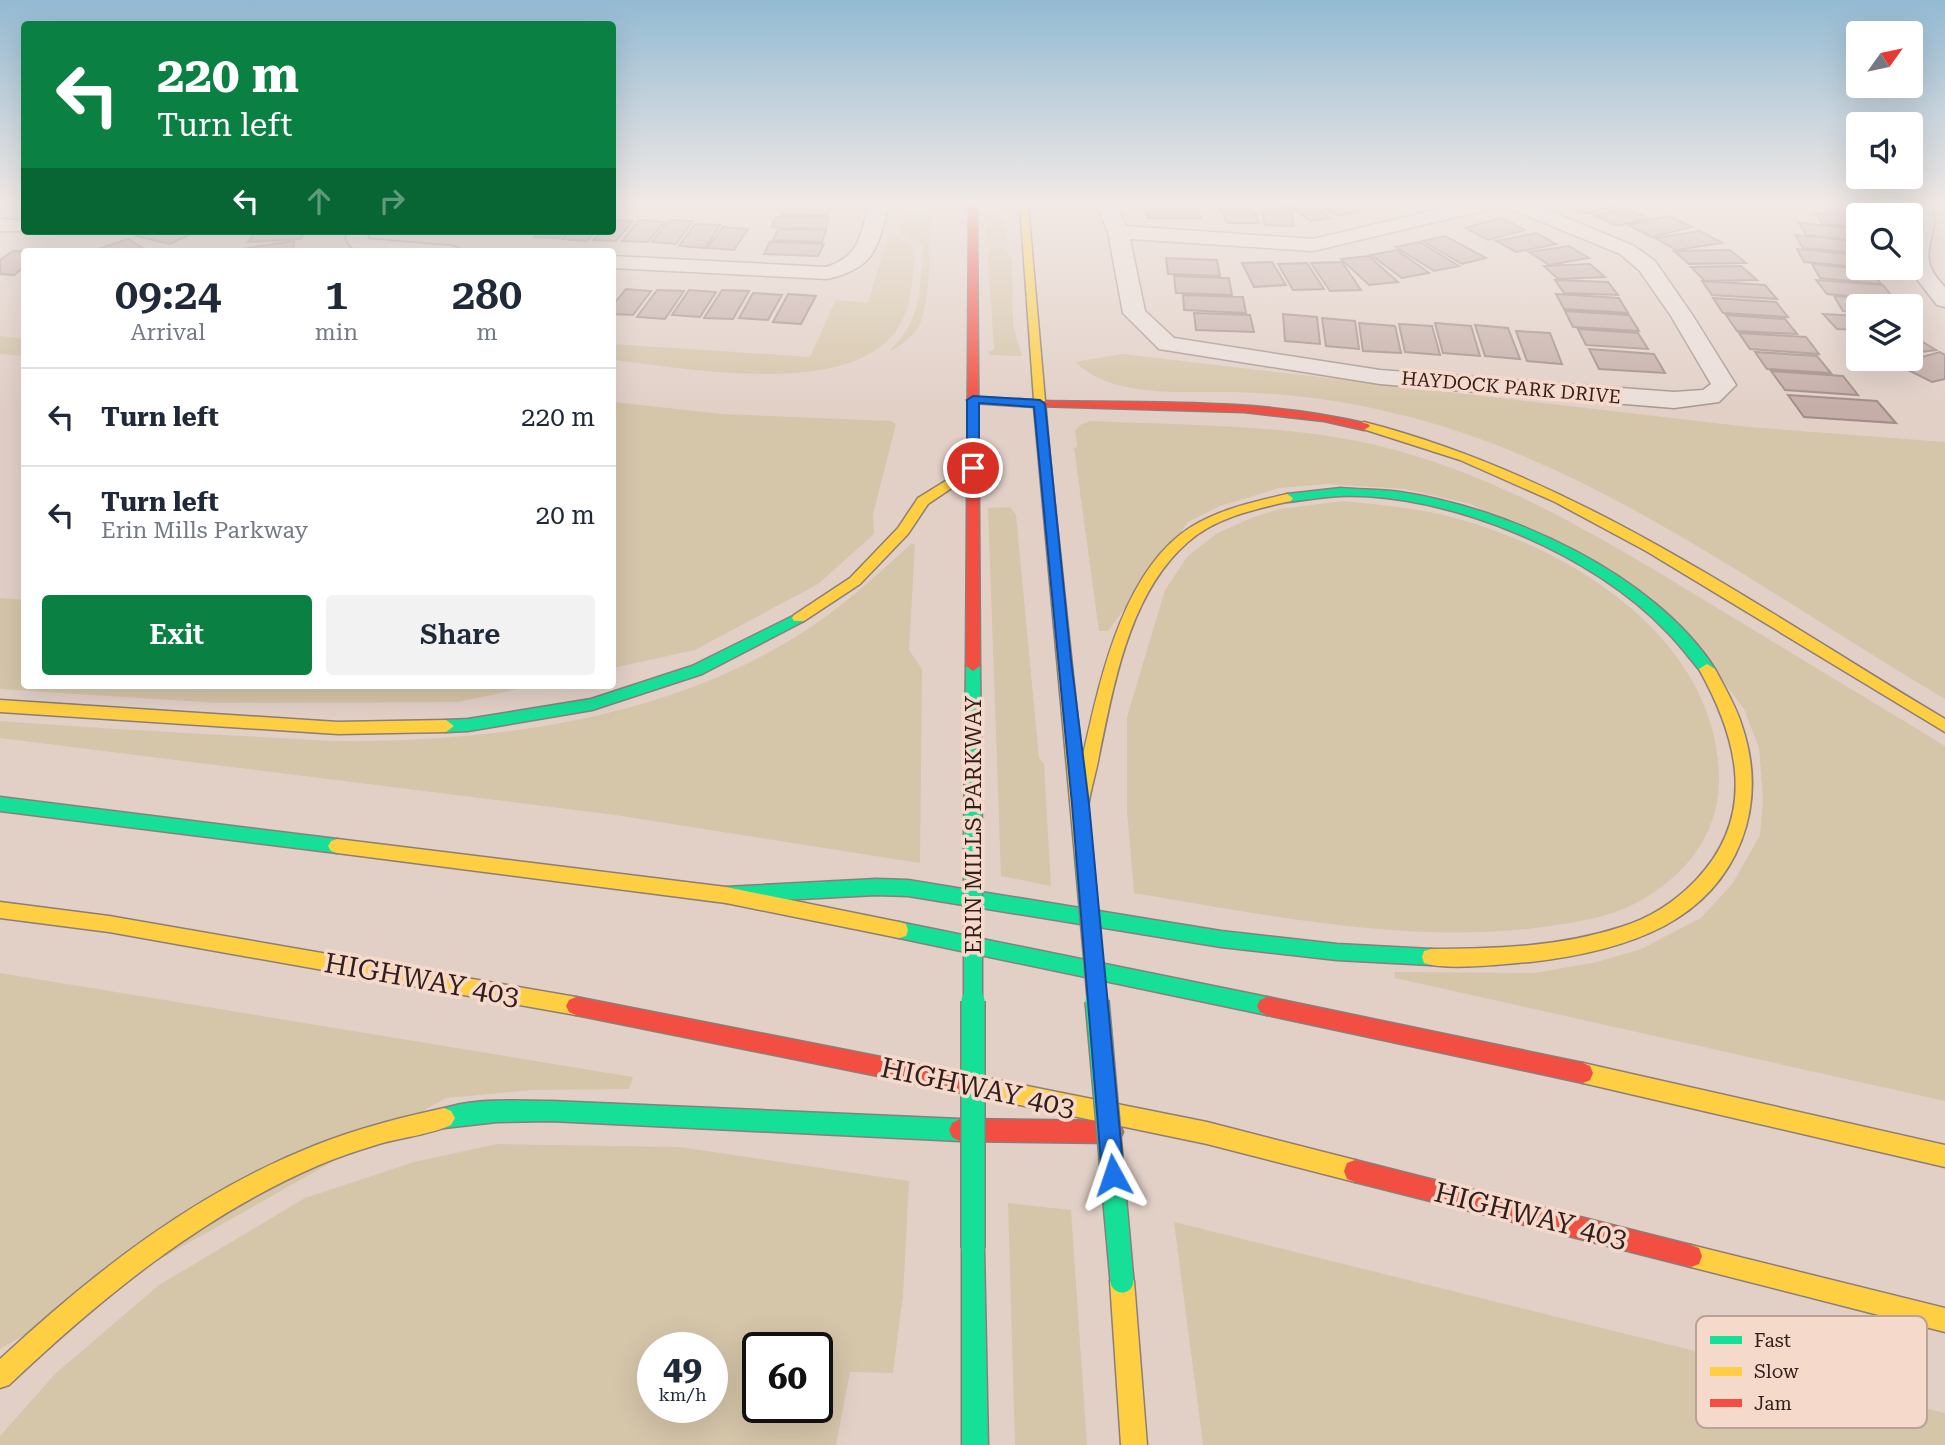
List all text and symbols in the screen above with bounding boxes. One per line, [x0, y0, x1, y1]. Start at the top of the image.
north arrow [1846, 21, 1923, 98]
map controls [1846, 21, 1923, 371]
text: 220 m [157, 47, 299, 104]
icon: left [42, 49, 133, 140]
text: Turn left [157, 106, 292, 144]
button: sound [1846, 112, 1923, 189]
icon: left [227, 182, 265, 220]
icon: ahead [300, 182, 338, 220]
icon: right [373, 182, 411, 220]
button: search [1846, 203, 1923, 280]
text: 09:24 [115, 270, 221, 319]
text: 1 [325, 270, 348, 319]
text: 280 [452, 270, 522, 319]
button: layers [1846, 294, 1923, 371]
text: Arrival [131, 319, 205, 346]
text: min [315, 319, 358, 346]
text: m [476, 319, 497, 346]
street label: HAYDOCK PARK DRIVE [1400, 366, 1622, 409]
icon: left [42, 398, 80, 436]
text: Turn left [101, 402, 219, 432]
text: 220 m [521, 402, 595, 432]
pin [943, 438, 1003, 498]
icon: arrive [954, 449, 992, 487]
text: Turn left [101, 487, 219, 517]
icon: left [42, 496, 80, 534]
text: 20 m [536, 500, 595, 530]
text: Erin Mills Parkway [101, 517, 308, 544]
button: Exit [42, 595, 312, 675]
button: Share [326, 595, 595, 675]
street label: ERIN MILLS PARKWAY [960, 696, 987, 954]
street label: HIGHWAY 403 [322, 946, 522, 1013]
street label: HIGHWAY 403 [878, 1051, 1078, 1124]
position arrow [1076, 1138, 1150, 1212]
street label: HIGHWAY 403 [1431, 1176, 1631, 1255]
legend [1696, 1316, 1927, 1428]
text: Fast [1754, 1329, 1791, 1352]
speed limit sign: 60 [742, 1332, 833, 1423]
text: 49 [663, 1348, 702, 1389]
text: Slow [1754, 1360, 1799, 1383]
text: km/h [658, 1384, 707, 1405]
text: Jam [1754, 1392, 1792, 1415]

